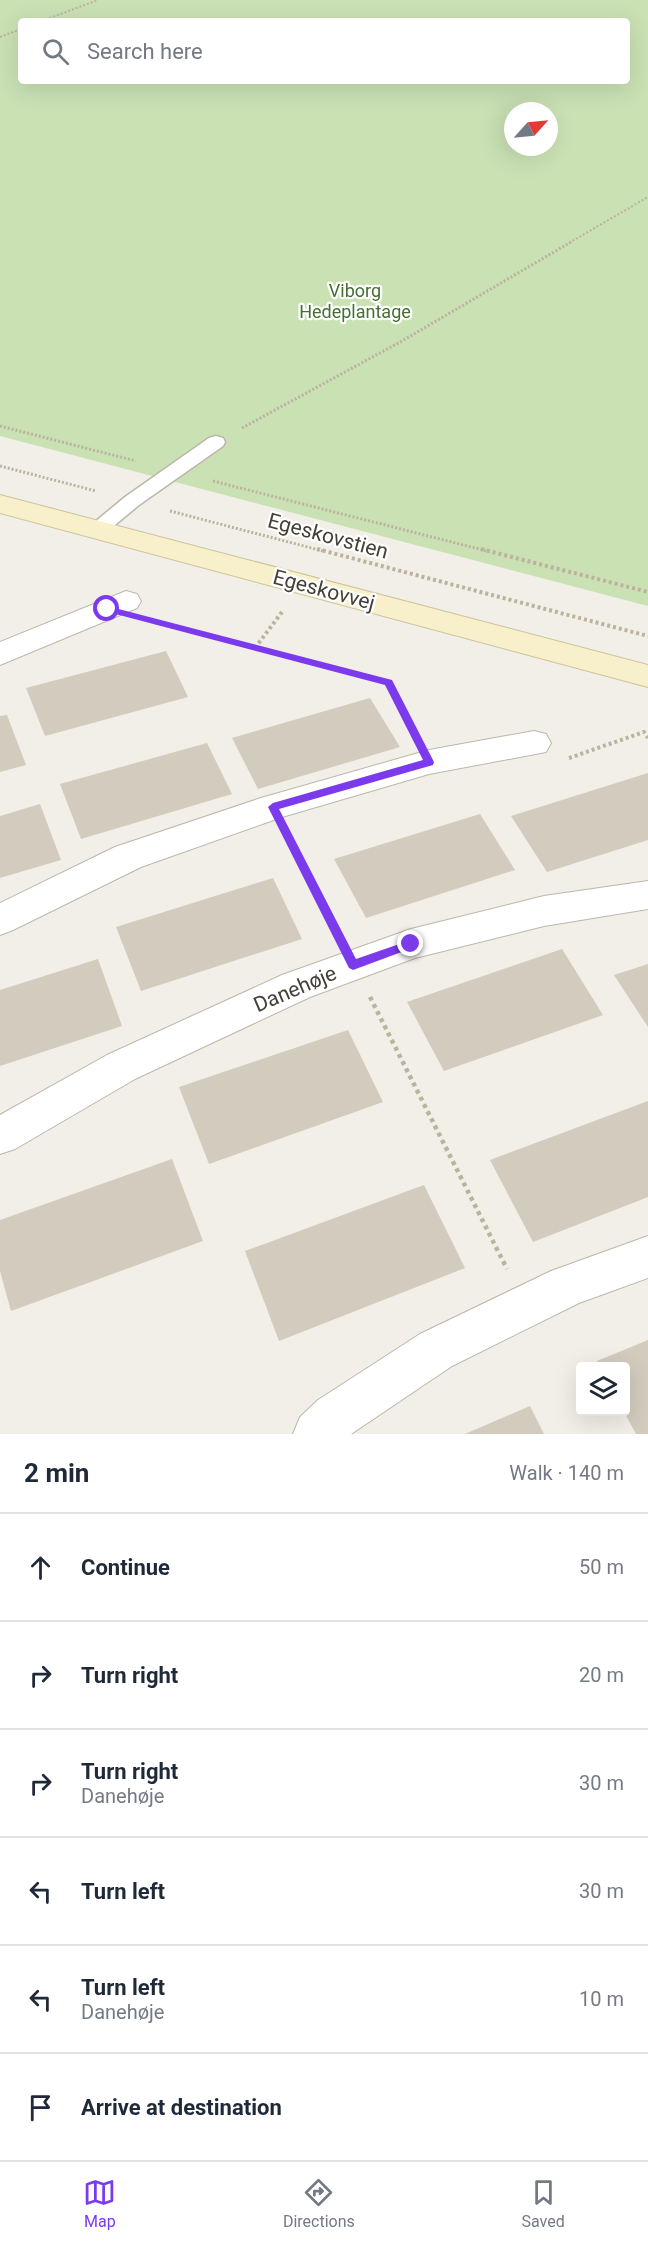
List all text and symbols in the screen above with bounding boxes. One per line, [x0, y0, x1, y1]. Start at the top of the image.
search box [18, 18, 630, 84]
icon: search [39, 35, 72, 68]
text: Search here [87, 39, 203, 64]
north arrow [504, 102, 558, 156]
park label: Viborg Hedeplantage [299, 280, 411, 322]
street label: Egeskovstien [265, 508, 391, 564]
street label: Egeskovvej [271, 565, 377, 615]
route start [93, 595, 119, 621]
route end [397, 930, 423, 956]
street label: Danehøje [250, 961, 340, 1017]
map controls [576, 1362, 630, 1416]
button: layers [576, 1362, 630, 1416]
text: 2 min [24, 1458, 89, 1488]
text: Walk · 140 m [509, 1461, 624, 1485]
icon: ahead [24, 1551, 57, 1584]
text: Continue [81, 1555, 170, 1580]
text: 50 m [579, 1555, 624, 1579]
icon: right [24, 1659, 57, 1692]
text: Turn right [81, 1663, 178, 1688]
text: 20 m [579, 1663, 624, 1687]
text: Turn right [81, 1759, 178, 1784]
icon: right [24, 1767, 57, 1800]
text: 30 m [579, 1771, 624, 1795]
text: Danehøje [81, 1784, 164, 1808]
icon: left [24, 1875, 57, 1908]
text: Turn left [81, 1879, 165, 1904]
text: 30 m [579, 1879, 624, 1903]
text: Turn left [81, 1975, 165, 2000]
icon: left [24, 1983, 57, 2016]
text: 10 m [579, 1987, 624, 2011]
text: Danehøje [81, 2000, 164, 2024]
icon: arrive [24, 2091, 57, 2124]
text: Arrive at destination [81, 2095, 282, 2120]
tab: Map [83, 2176, 116, 2231]
tab: Directions [283, 2176, 355, 2231]
tab: Saved [521, 2176, 565, 2231]

